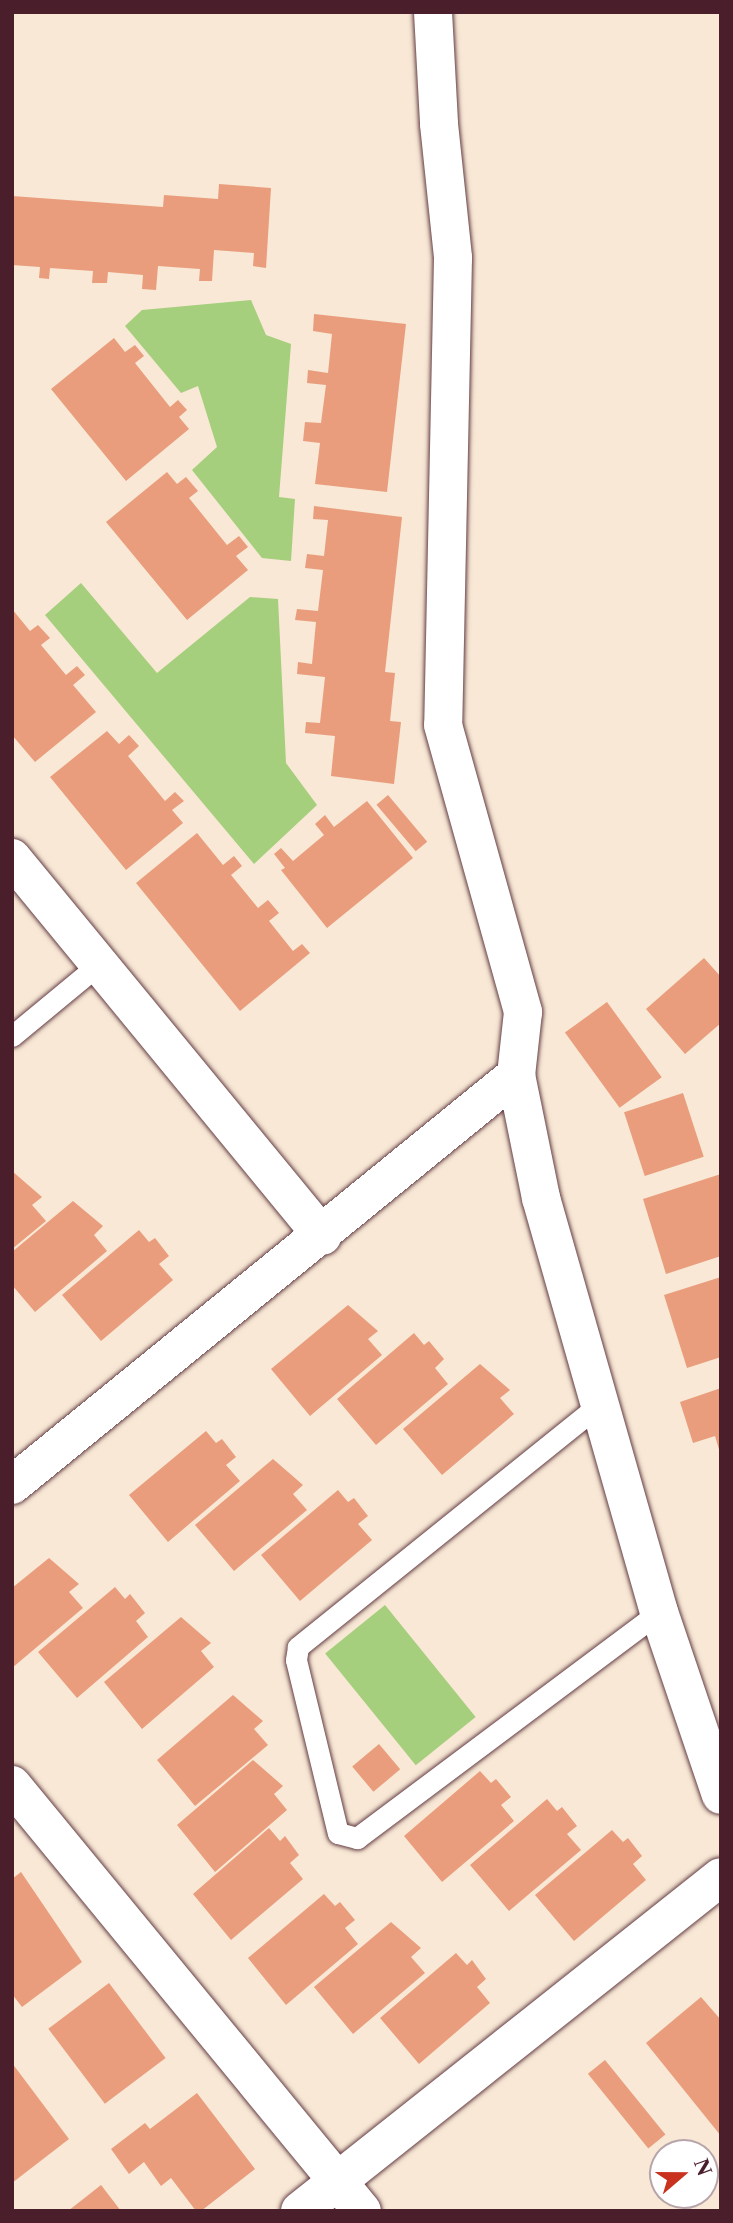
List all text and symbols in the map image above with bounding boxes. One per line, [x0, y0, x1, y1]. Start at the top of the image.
north arrow [649, 2139, 719, 2209]
text: N [689, 2156, 716, 2179]

